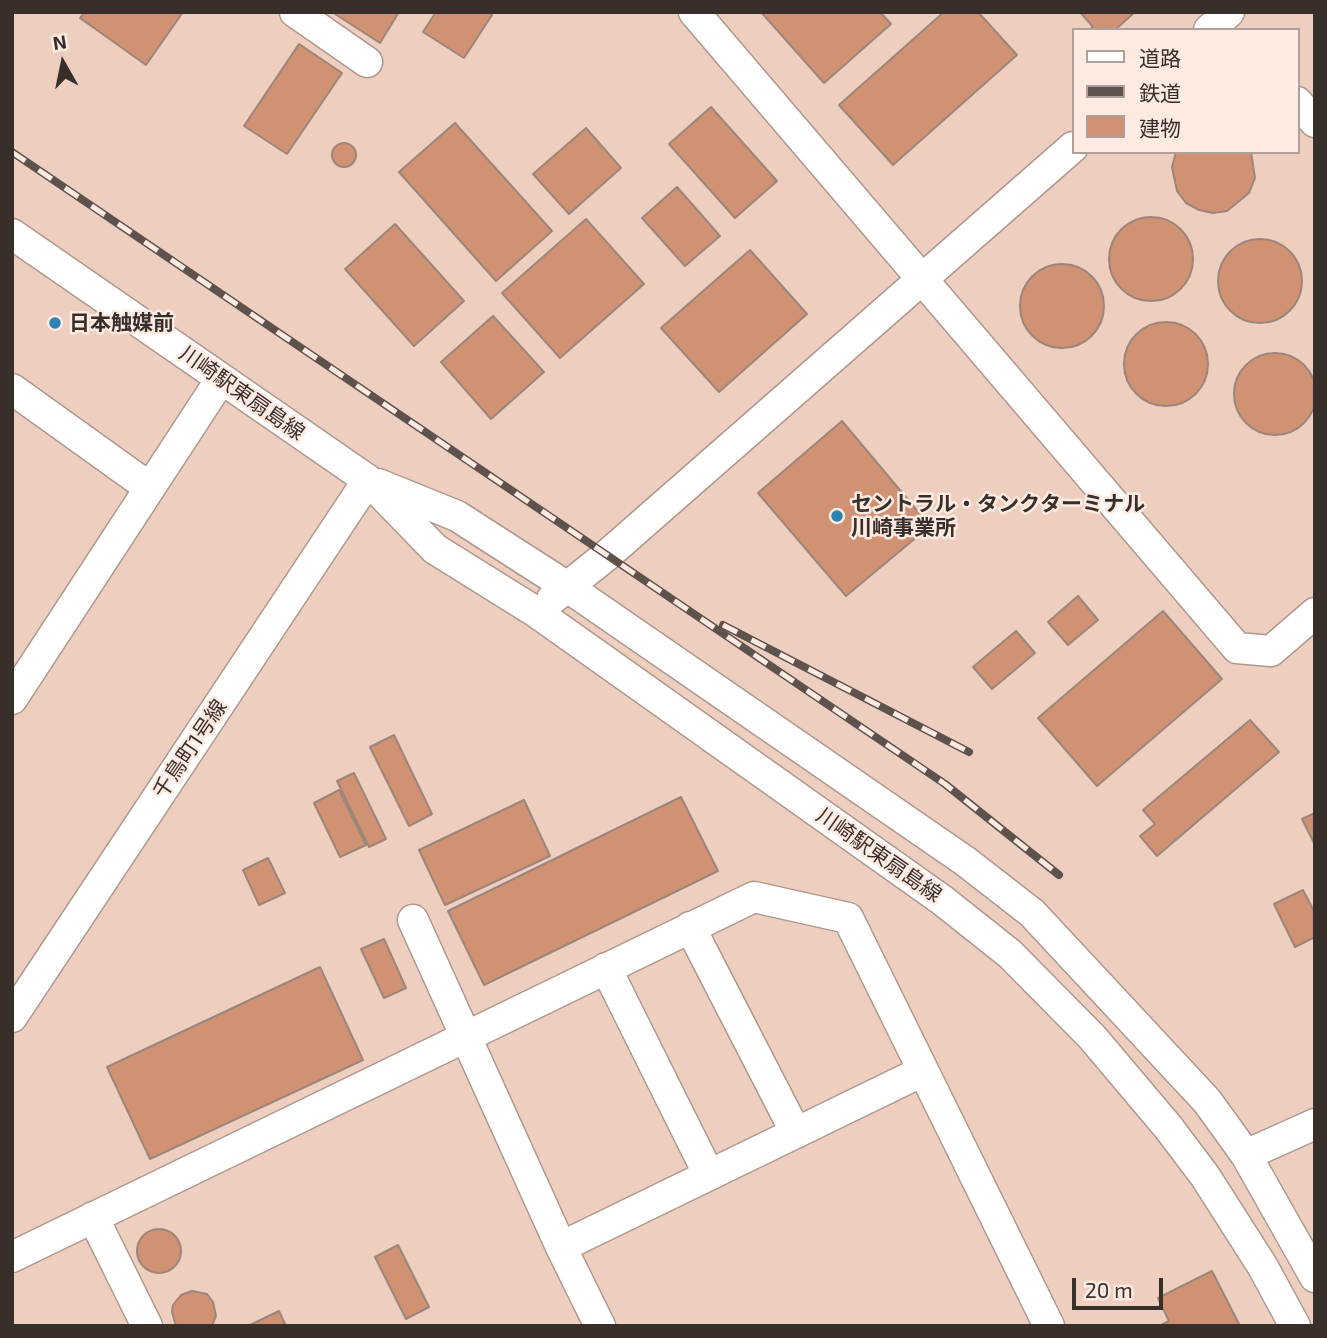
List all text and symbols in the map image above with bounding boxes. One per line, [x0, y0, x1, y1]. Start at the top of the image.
north arrow [28, 28, 98, 98]
legend [1072, 28, 1299, 154]
text: N [51, 29, 68, 54]
text: 道路 [1139, 45, 1181, 70]
text: 鉄道 [1139, 80, 1181, 105]
text: 建物 [1139, 115, 1181, 140]
place label: 日本触媒前 [69, 310, 174, 336]
marker: 日本触媒前 [47, 315, 63, 331]
street label: 川崎駅東扇島線 [175, 341, 309, 445]
place label: セントラル・タンクターミナル 川崎事業所 [851, 491, 1145, 541]
marker: セントラル・タンクターミナル 川崎事業所 [829, 508, 845, 524]
street label: 千鳥町1号線 [148, 695, 232, 803]
street label: 川崎駅東扇島線 [812, 803, 946, 907]
scale bar [1075, 1264, 1166, 1308]
text: 20 m [1085, 1277, 1133, 1302]

